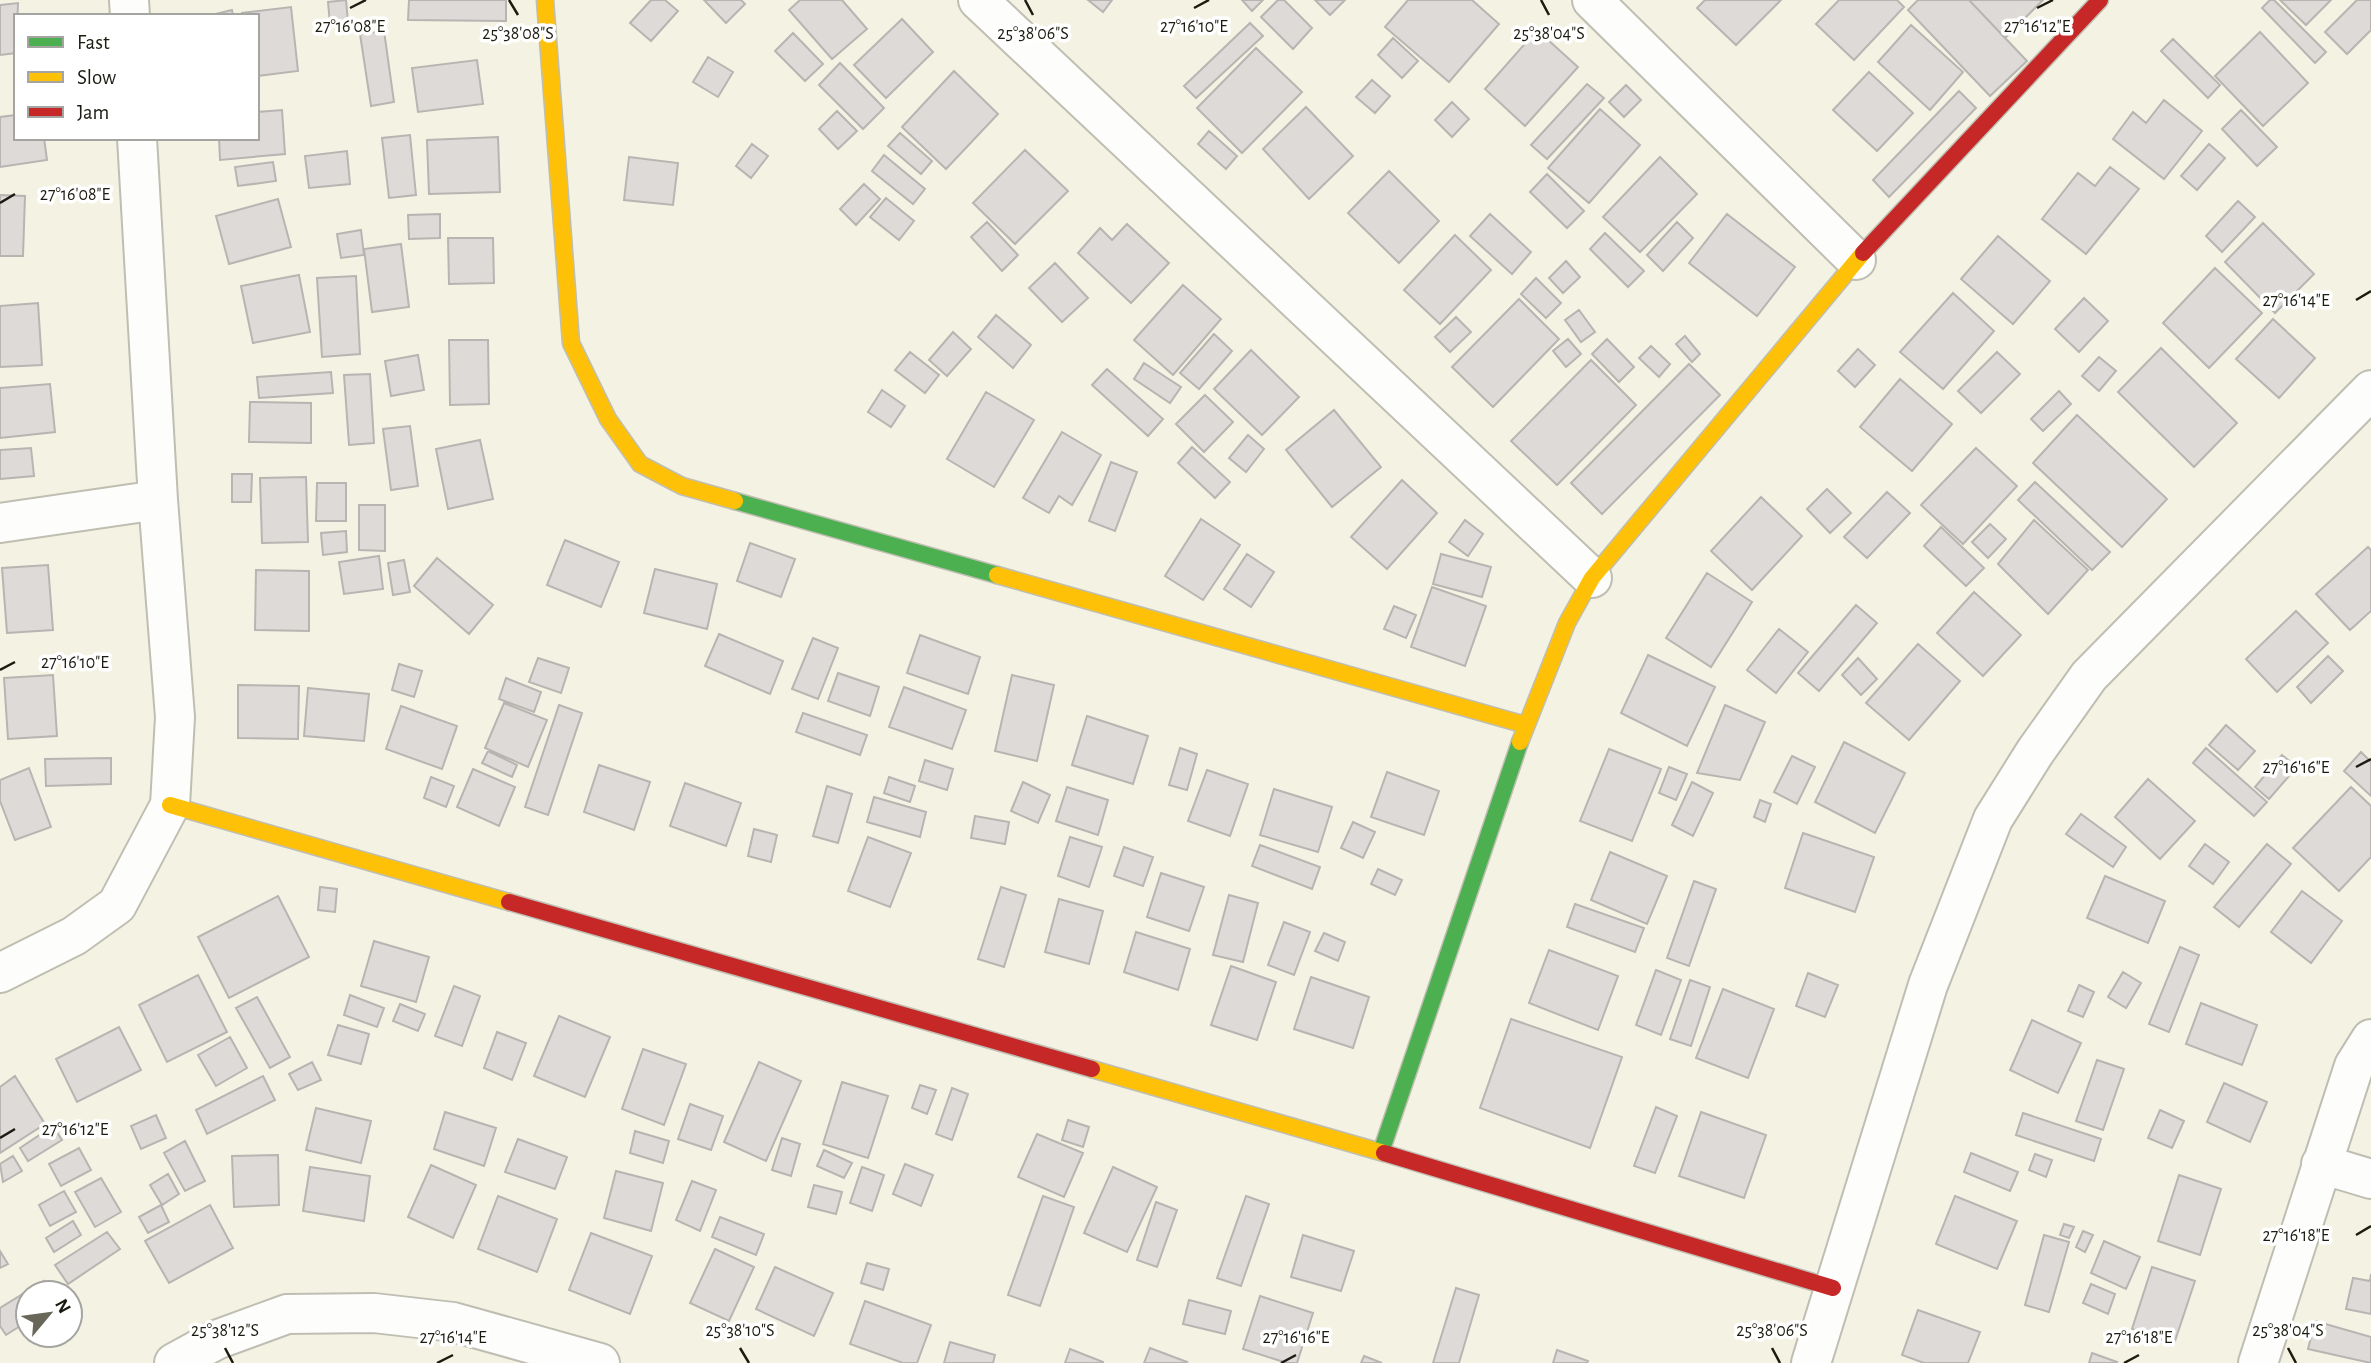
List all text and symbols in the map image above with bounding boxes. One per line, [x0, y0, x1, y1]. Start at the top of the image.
legend [14, 14, 259, 140]
text: 27°16'08"E [315, 18, 385, 36]
text: 27°16'10"E [1160, 18, 1228, 36]
text: 27°16'12"E [2004, 18, 2071, 36]
text: 25°38'08"S [482, 25, 554, 43]
text: 25°38'06"S [997, 25, 1069, 43]
text: 25°38'04"S [1513, 25, 1585, 43]
text: Fast [77, 32, 110, 53]
text: Slow [77, 67, 116, 88]
text: Jam [77, 102, 109, 123]
text: 27°16'08"E [40, 186, 110, 204]
text: 27°16'14"E [2262, 292, 2330, 310]
text: 27°16'10"E [41, 654, 109, 672]
text: 27°16'16"E [2263, 759, 2330, 777]
text: 27°16'12"E [42, 1121, 109, 1139]
text: 27°16'18"E [2262, 1227, 2330, 1245]
north arrow [14, 1279, 84, 1349]
text: N [51, 1296, 74, 1317]
text: 25°38'12"S [191, 1322, 259, 1340]
text: 25°38'10"S [705, 1322, 775, 1340]
text: 25°38'06"S [1736, 1322, 1808, 1340]
text: 25°38'04"S [2252, 1322, 2324, 1340]
text: 27°16'14"E [419, 1329, 487, 1347]
text: 27°16'16"E [1263, 1329, 1330, 1347]
text: 27°16'18"E [2105, 1329, 2173, 1347]

